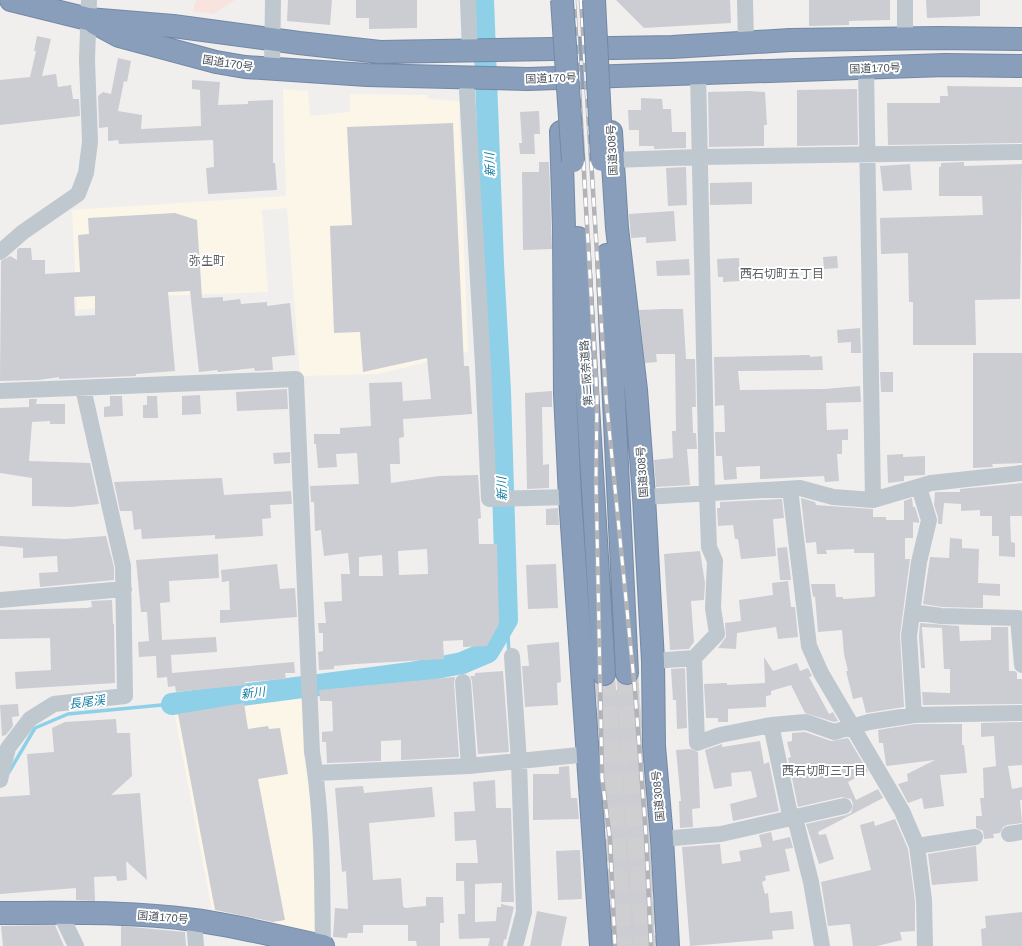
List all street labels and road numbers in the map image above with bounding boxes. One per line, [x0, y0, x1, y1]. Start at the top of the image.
street label: 国道170号 [202, 53, 254, 73]
street label: 国道170号 [849, 61, 901, 75]
street label: 国道170号 [525, 71, 577, 85]
street label: 国道308号 [605, 124, 619, 176]
street label: 第二阪奈道路 [578, 340, 594, 406]
street label: 国道308号 [634, 446, 650, 498]
street label: 国道308号 [650, 770, 666, 822]
street label: 国道170号 [137, 909, 189, 925]

